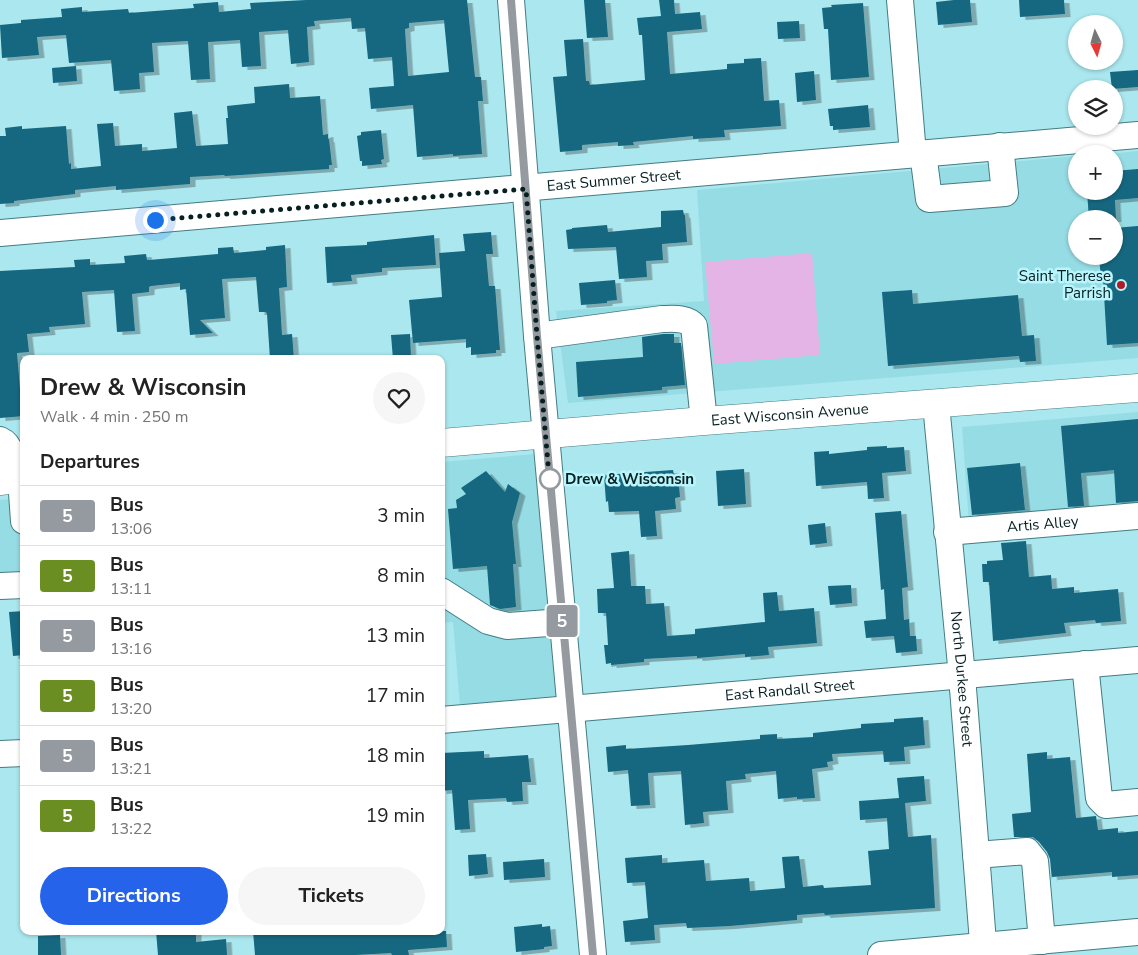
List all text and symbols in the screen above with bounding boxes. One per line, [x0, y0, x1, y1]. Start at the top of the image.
north arrow [1068, 15, 1122, 70]
map controls [1068, 15, 1123, 265]
button: layers [1068, 80, 1123, 135]
button: + [1068, 145, 1123, 200]
street label: East Summer Street [546, 164, 682, 196]
your location [143, 208, 168, 233]
button: − [1068, 210, 1123, 265]
place label: Saint Therese Parrish [1019, 266, 1111, 303]
marker: Saint Therese Parrish [1115, 279, 1127, 291]
text: Drew & Wisconsin [40, 371, 247, 403]
button: heart [373, 372, 425, 424]
street label: East Wisconsin Avenue [710, 399, 869, 430]
text: Walk · 4 min · 250 m [40, 406, 188, 428]
text: Departures [40, 449, 140, 475]
marker: Drew & Wisconsin [539, 468, 561, 490]
place label: Drew & Wisconsin [565, 469, 694, 489]
text: Bus [110, 492, 143, 518]
text: 3 min [377, 503, 425, 529]
text: 5 [62, 504, 73, 528]
street label: Artis Alley [1006, 511, 1080, 537]
text: 13:06 [110, 518, 152, 540]
text: Bus [110, 552, 143, 578]
text: 8 min [377, 563, 425, 589]
text: 5 [62, 564, 73, 588]
text: 13:11 [110, 578, 152, 600]
line badge: 5 [546, 605, 578, 637]
text: 5 [557, 609, 567, 633]
street label: North Durkee Street [946, 610, 978, 748]
text: Bus [110, 612, 143, 638]
text: 13 min [366, 623, 425, 649]
text: 5 [62, 624, 73, 648]
text: 13:16 [110, 638, 152, 660]
text: Bus [110, 672, 143, 698]
street label: East Randall Street [724, 674, 856, 706]
text: 17 min [366, 683, 425, 709]
text: 5 [62, 684, 73, 708]
text: 13:20 [110, 698, 152, 720]
text: Bus [110, 732, 143, 758]
text: 18 min [366, 743, 425, 769]
text: 5 [62, 744, 73, 768]
text: 13:21 [110, 758, 152, 780]
text: Bus [110, 792, 143, 818]
text: 19 min [366, 803, 425, 829]
text: 5 [62, 804, 73, 828]
text: 13:22 [110, 818, 152, 840]
button: Directions [40, 867, 228, 925]
button: Tickets [238, 867, 425, 925]

